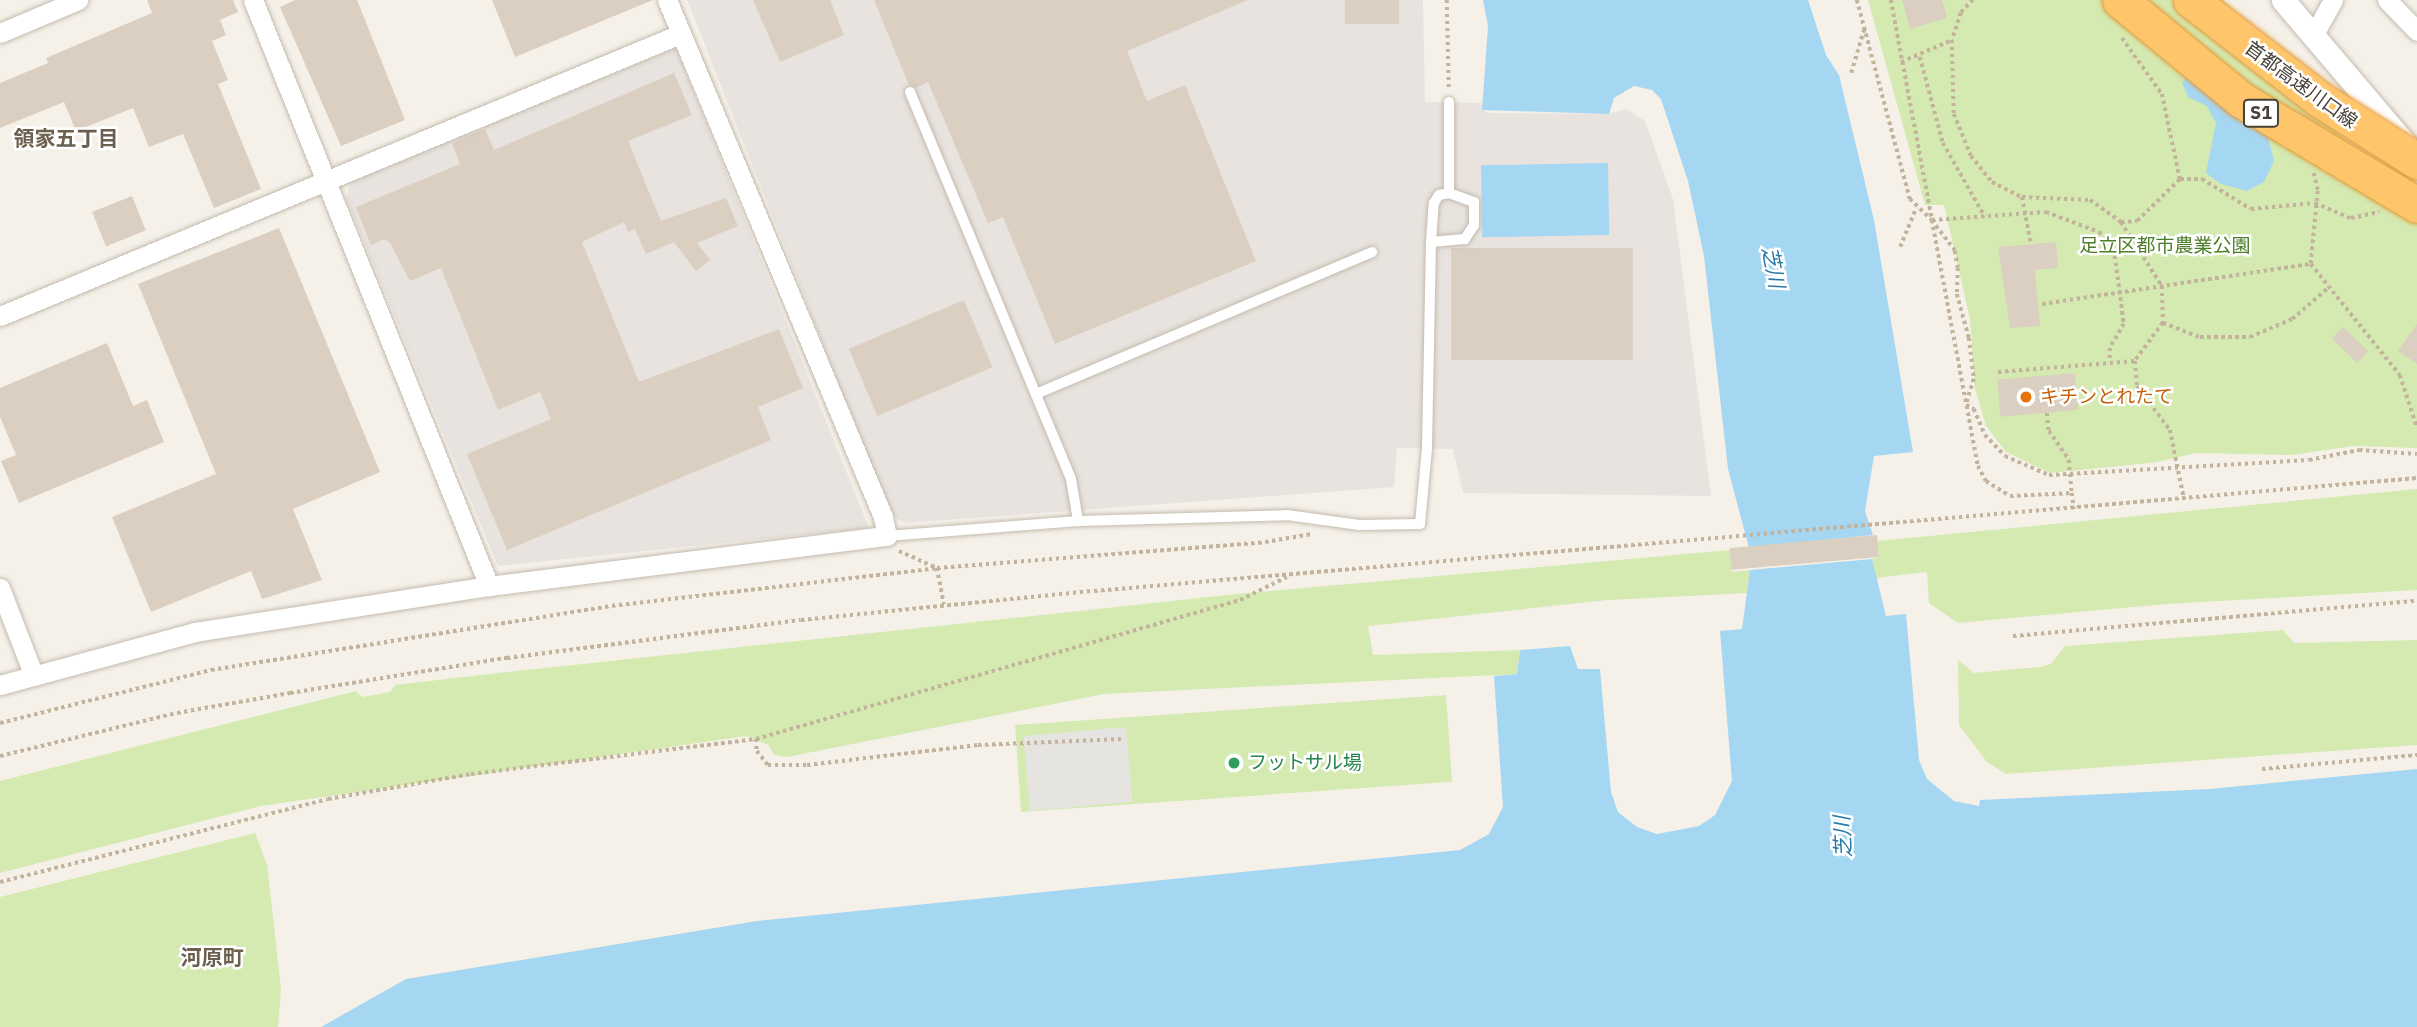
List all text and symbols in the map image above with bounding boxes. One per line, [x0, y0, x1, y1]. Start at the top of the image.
street label: 首都高速川口線 [2240, 37, 2362, 133]
road number: S1 [2242, 98, 2280, 128]
district label: 領家五丁目 [14, 125, 118, 151]
park label: 足立区都市農業公園 [2080, 235, 2250, 257]
water label: 芝川 [1758, 244, 1790, 290]
place label: キチンとれたて [2040, 386, 2173, 408]
marker: キチンとれたて [2018, 389, 2034, 405]
place label: フットサル場 [1248, 752, 1362, 774]
marker: フットサル場 [1226, 755, 1242, 771]
water label: 芝川 [1828, 815, 1856, 859]
district label: 河原町 [181, 944, 243, 970]

